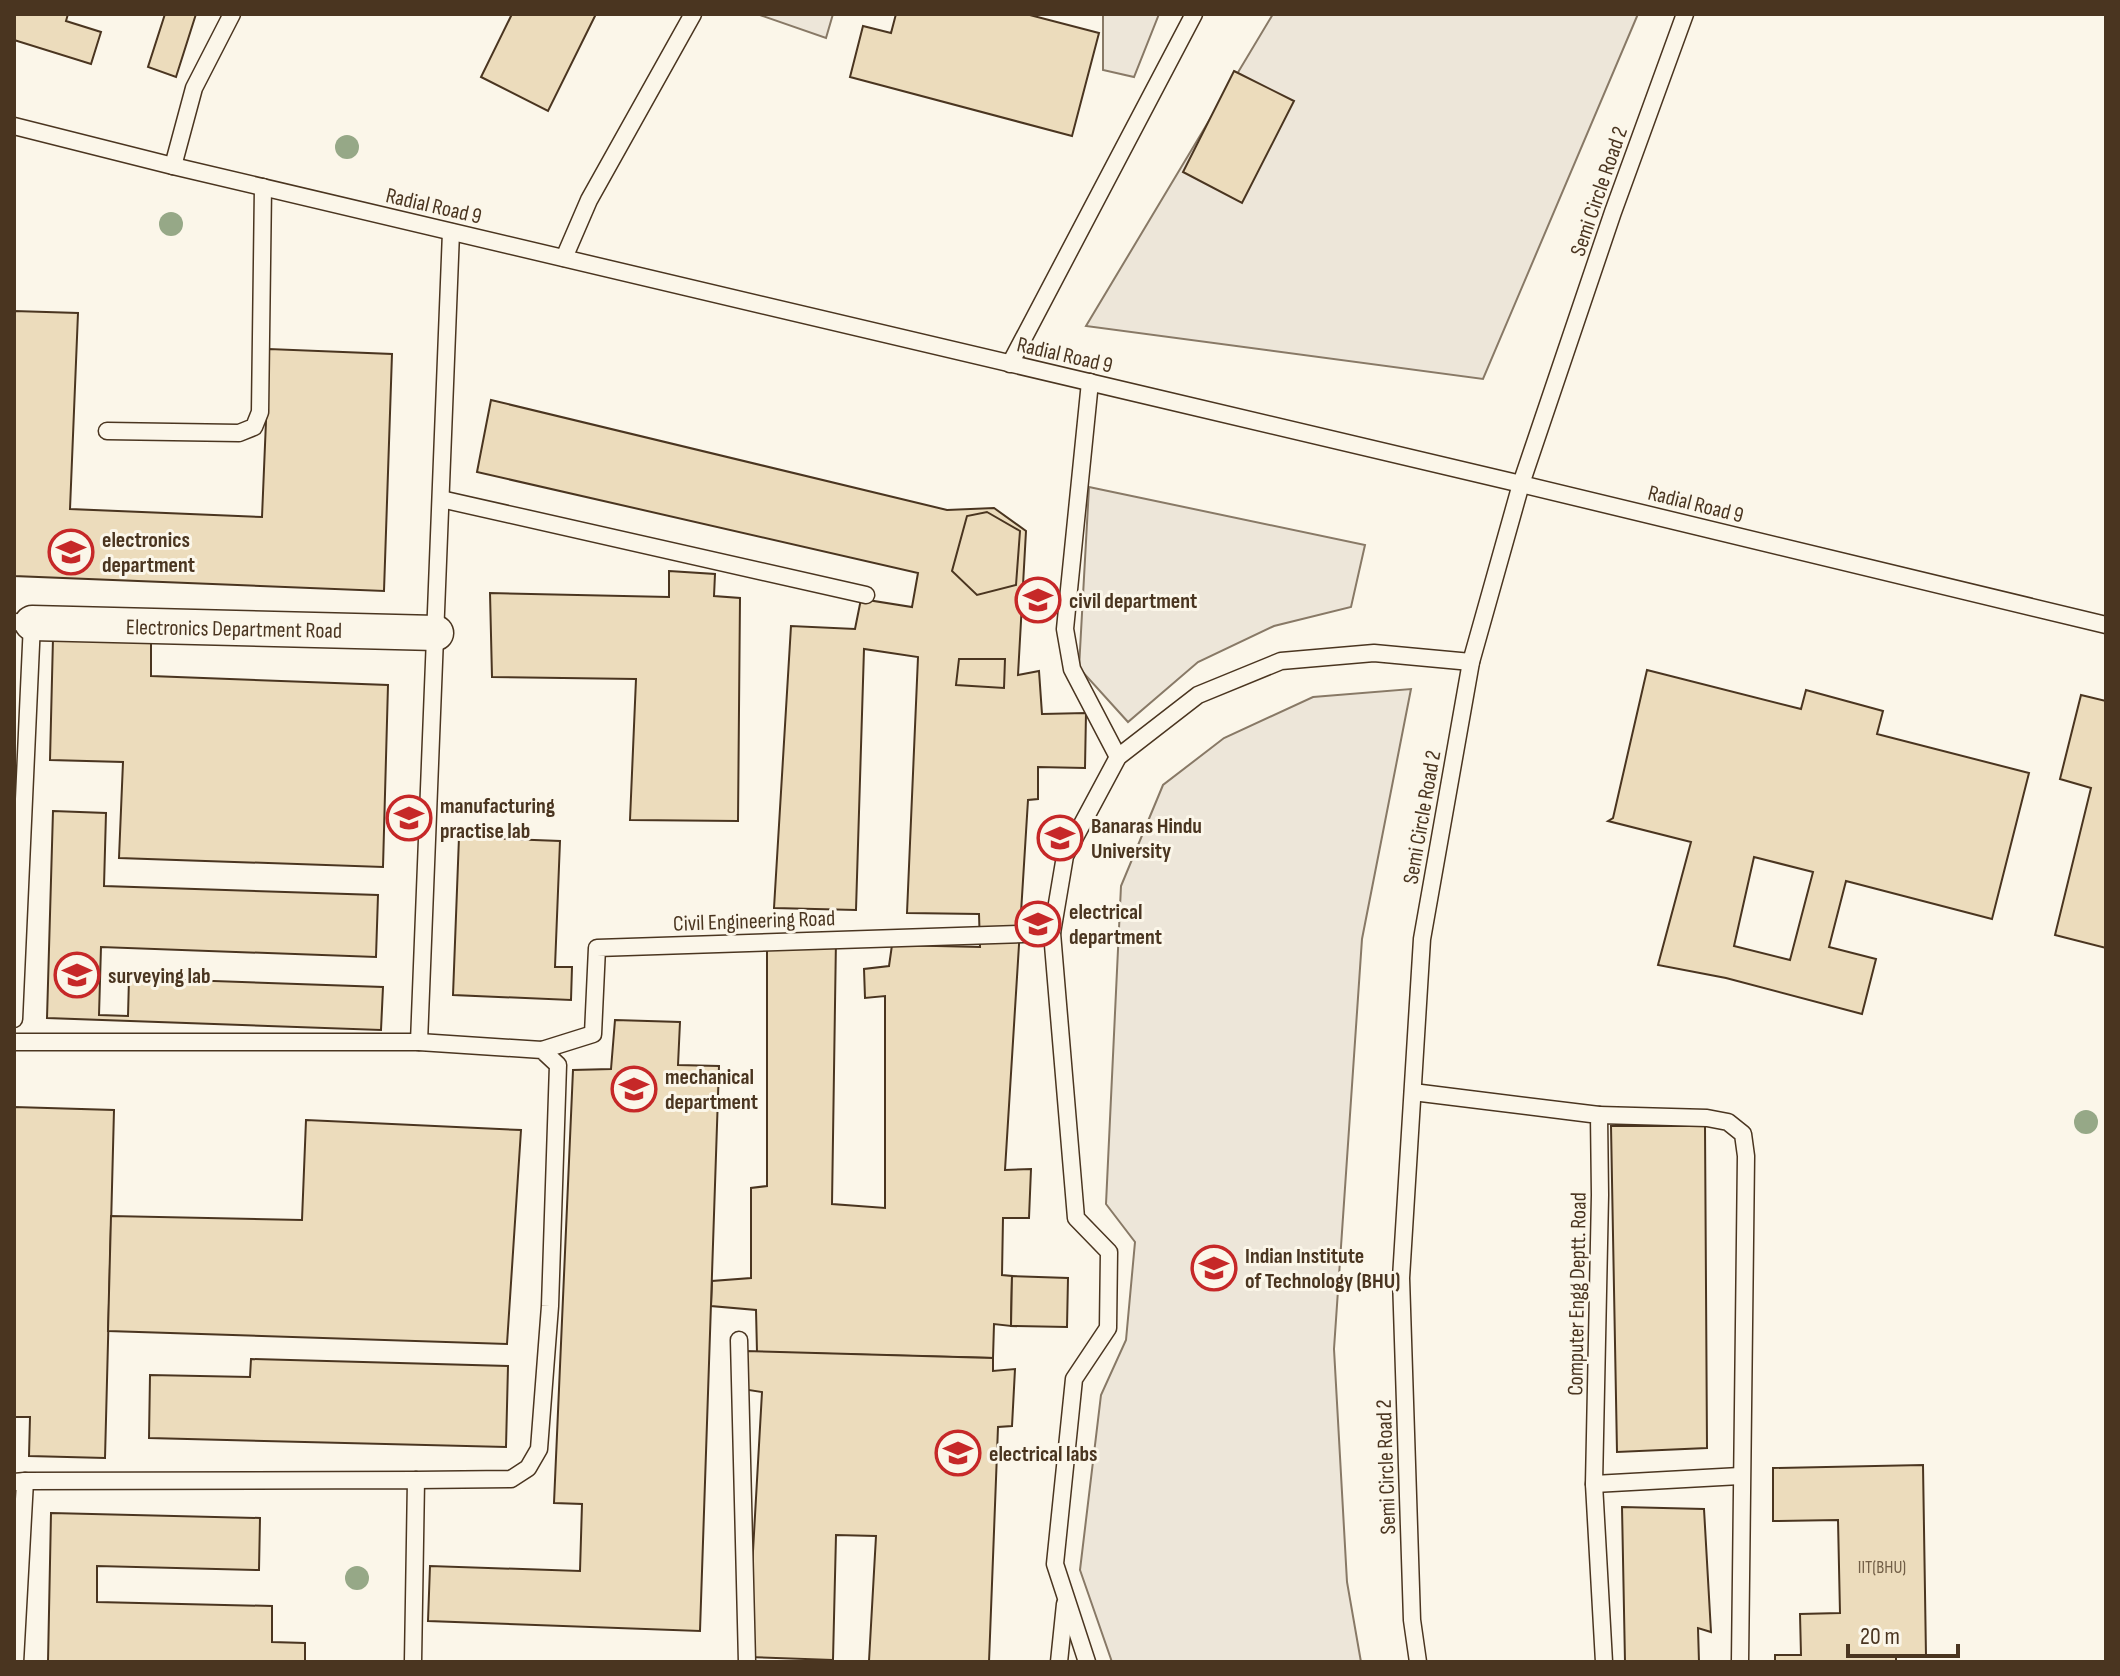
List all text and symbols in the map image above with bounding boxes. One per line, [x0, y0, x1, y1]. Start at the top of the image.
street label: Semi Circle Road 2 [1565, 123, 1634, 260]
street label: Radial Road 9 [383, 182, 484, 231]
street label: Radial Road 9 [1014, 331, 1115, 380]
street label: Radial Road 9 [1645, 480, 1746, 529]
place label: electronics department [102, 527, 195, 579]
school or university icon: electronics department [47, 528, 95, 576]
school or university icon: civil department [1014, 576, 1062, 624]
place label: civil department [1069, 588, 1197, 615]
street label: Electronics Department Road [126, 614, 342, 645]
street label: Semi Circle Road 2 [1397, 748, 1448, 886]
place label: manufacturing practise lab [440, 793, 555, 845]
school or university icon: manufacturing practise lab [385, 794, 433, 842]
place label: Banaras Hindu University [1091, 813, 1202, 865]
school or university icon: Banaras Hindu University [1036, 814, 1084, 862]
place label: electrical department [1069, 899, 1162, 951]
school or university icon: electrical department [1014, 900, 1062, 948]
street label: Civil Engineering Road [673, 905, 836, 938]
school or university icon: surveying lab [53, 951, 101, 999]
place label: surveying lab [108, 963, 210, 990]
place label: mechanical department [665, 1064, 758, 1116]
school or university icon: mechanical department [610, 1065, 658, 1113]
street label: Computer Engg Deptt. Road [1562, 1192, 1593, 1396]
place label: Indian Institute of Technology (BHU) [1245, 1243, 1400, 1295]
school or university icon: Indian Institute of Technology (BHU) [1190, 1244, 1238, 1292]
street label: Semi Circle Road 2 [1371, 1399, 1402, 1535]
school or university icon: electrical labs [934, 1429, 982, 1477]
place label: electrical labs [989, 1441, 1097, 1468]
house number: IIT(BHU) [1858, 1557, 1906, 1578]
scale bar [1848, 1608, 1958, 1658]
text: 20 m [1860, 1622, 1900, 1651]

